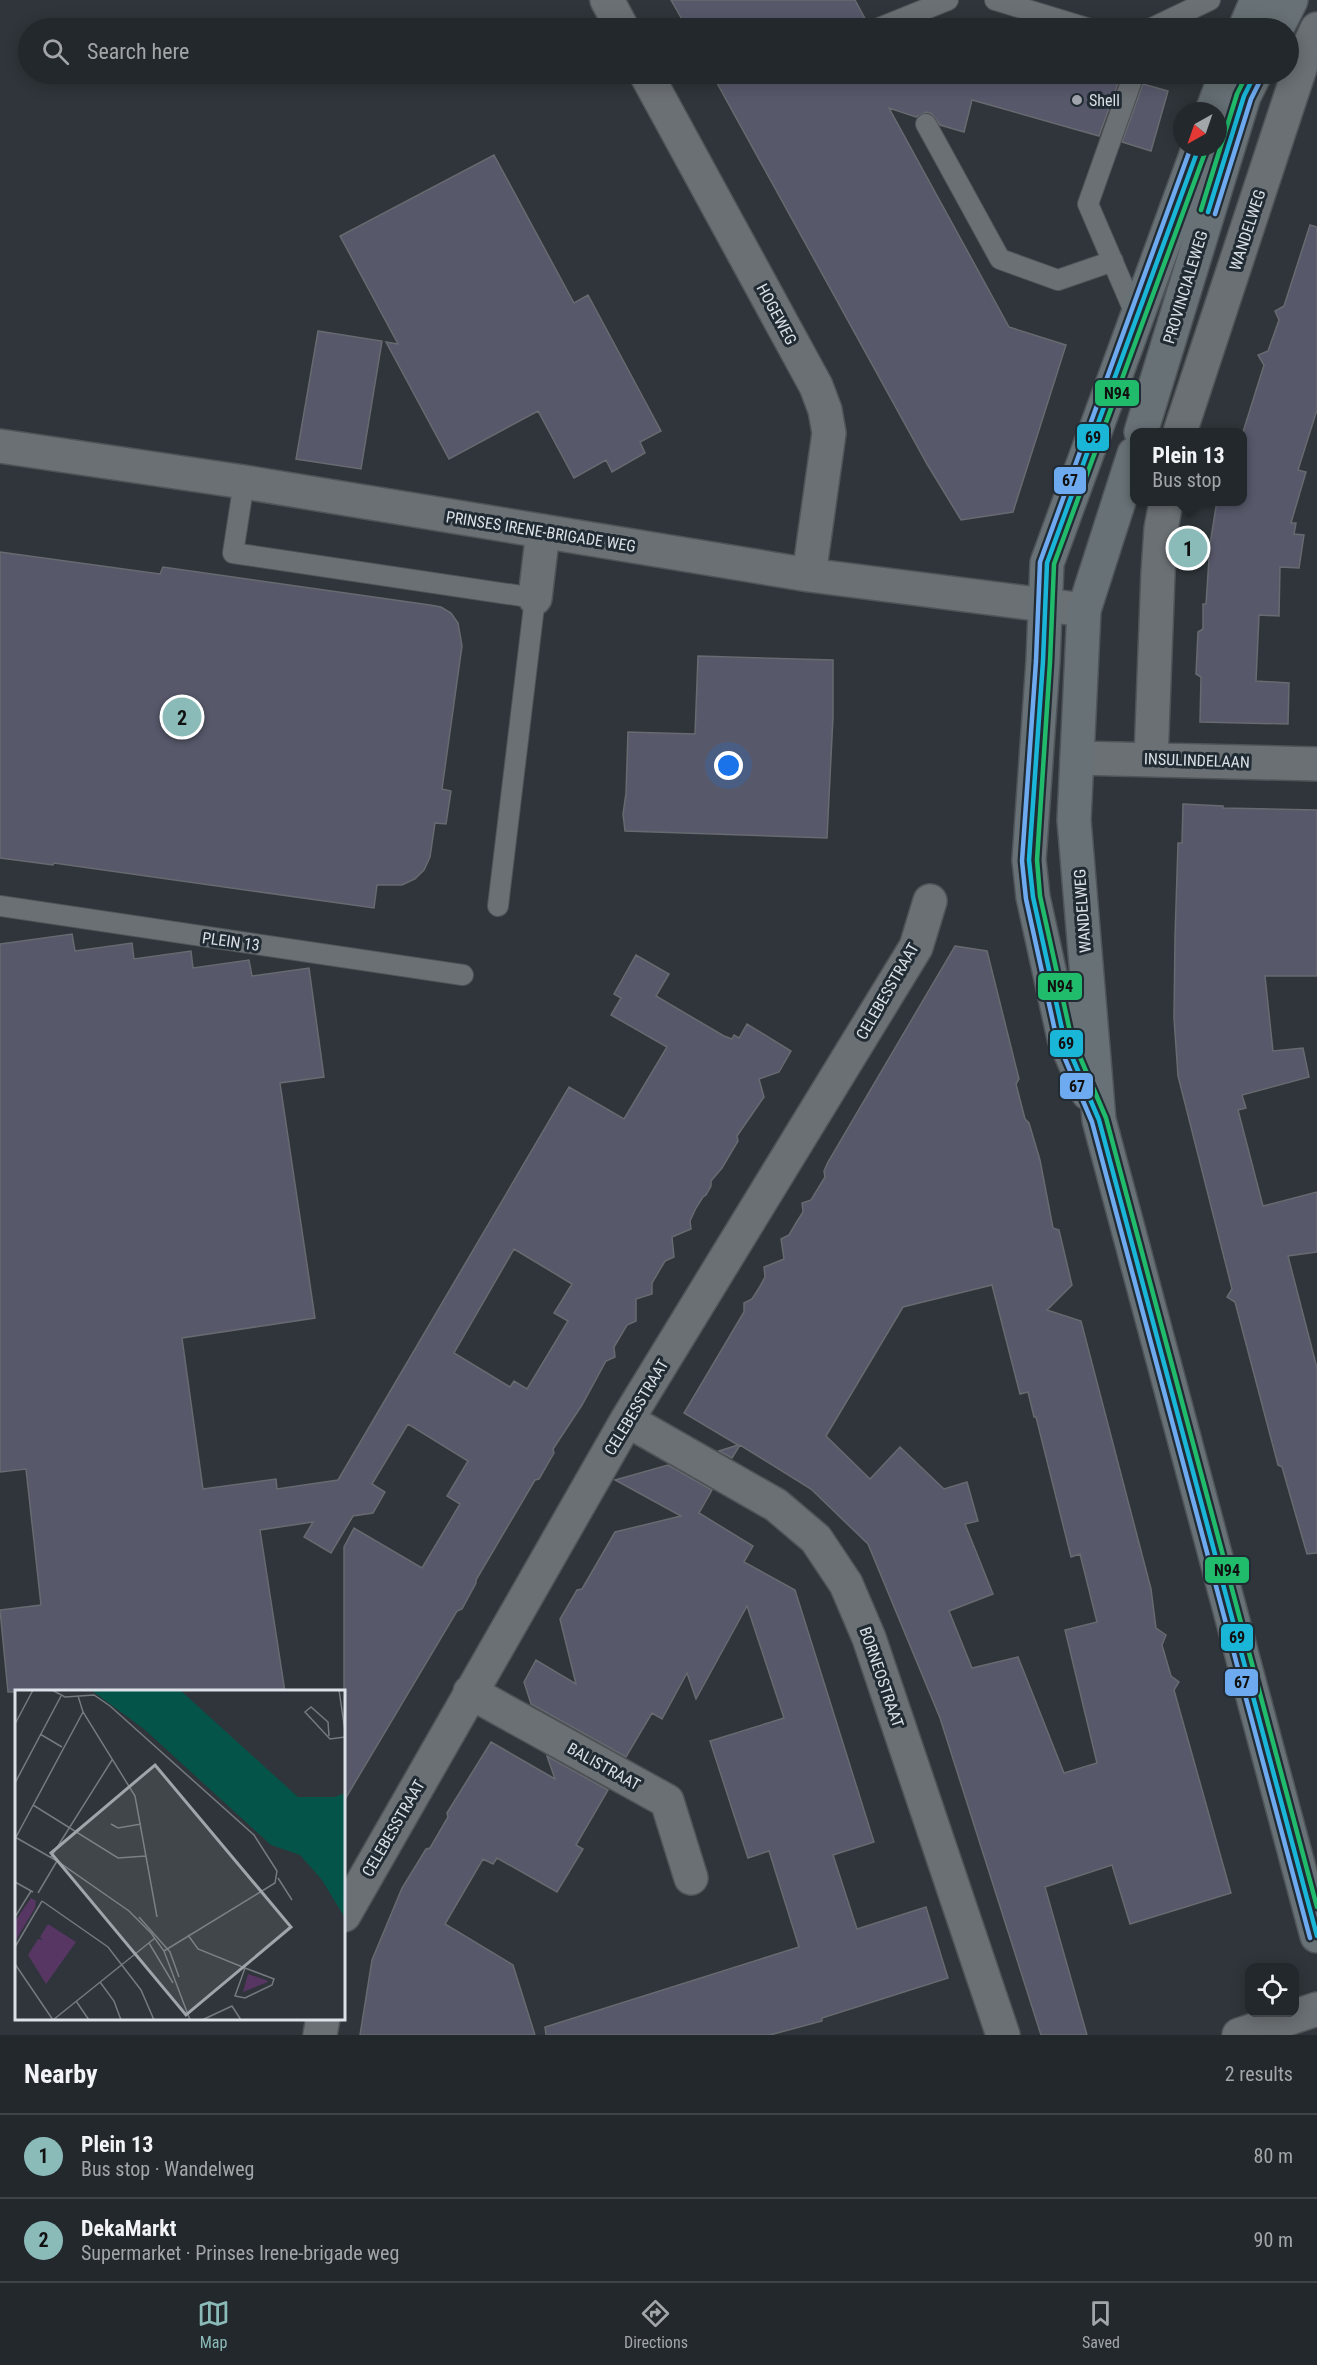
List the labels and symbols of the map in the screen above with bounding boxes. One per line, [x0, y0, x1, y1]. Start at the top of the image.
place label: Shell [1089, 91, 1120, 110]
marker: Shell [1070, 93, 1084, 107]
north arrow [1173, 102, 1227, 156]
street label: WANDELWEG [1225, 187, 1270, 273]
street label: PROVINCIALEWEG [1159, 228, 1212, 346]
street label: HOGEWEG [753, 280, 801, 348]
line badge: N94 [1094, 379, 1140, 407]
text: N94 [1104, 384, 1130, 403]
line badge: 69 [1076, 423, 1110, 452]
text: 69 [1085, 428, 1101, 447]
line badge: 67 [1053, 466, 1087, 495]
text: 67 [1062, 471, 1078, 490]
street label: PRINSES IRENE-BRIGADE WEG [445, 507, 637, 556]
pin: 1 [1168, 526, 1208, 570]
pin: 2 [162, 694, 201, 740]
street label: INSULINDELAAN [1144, 749, 1250, 772]
your location [714, 751, 743, 780]
street label: WANDELWEG [1070, 868, 1095, 954]
street label: PLEIN 13 [201, 928, 261, 955]
street label: CELEBESSTRAAT [852, 940, 923, 1043]
line badge: N94 [1037, 972, 1083, 1001]
text: N94 [1047, 977, 1073, 996]
line badge: 69 [1049, 1029, 1084, 1058]
text: 69 [1058, 1034, 1074, 1053]
line badge: 67 [1059, 1072, 1094, 1100]
text: 67 [1069, 1077, 1085, 1096]
street label: CELEBESSTRAAT [600, 1356, 673, 1459]
line badge: N94 [1204, 1556, 1250, 1584]
text: N94 [1214, 1561, 1240, 1580]
line badge: 69 [1220, 1623, 1254, 1652]
street label: BORNEOSTRAAT [855, 1624, 908, 1730]
text: 69 [1229, 1628, 1245, 1647]
line badge: 67 [1224, 1668, 1259, 1697]
text: 67 [1234, 1673, 1250, 1692]
inset map [15, 1690, 345, 2020]
street label: BALISTRAAT [564, 1739, 644, 1794]
street label: CELEBESSTRAAT [358, 1777, 429, 1880]

